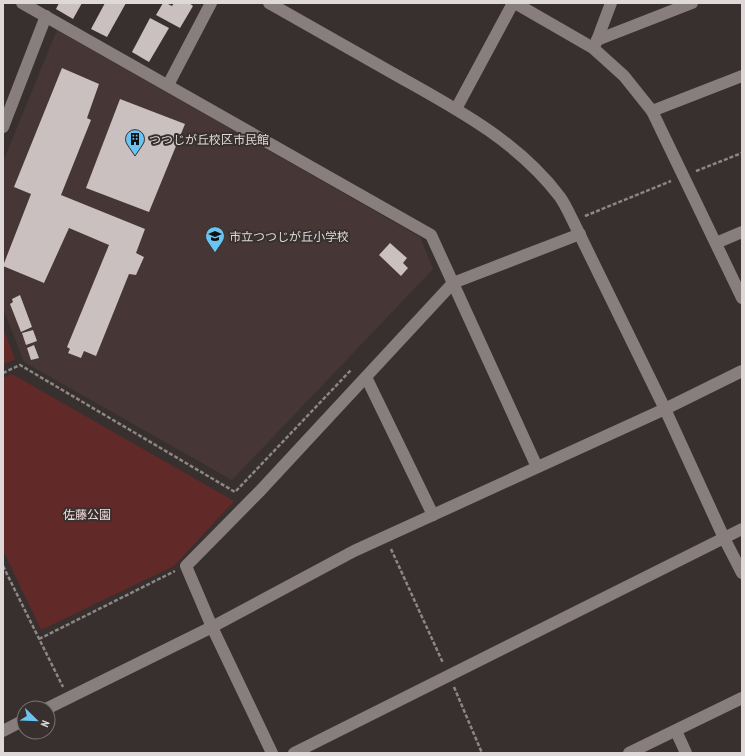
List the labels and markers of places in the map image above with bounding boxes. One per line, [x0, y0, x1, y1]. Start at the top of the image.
building icon: つつじが丘校区市民館 [124, 128, 146, 156]
place label: つつじが丘校区市民館 [149, 132, 269, 147]
school or university icon: 市立つつじが丘小学校 [204, 225, 226, 253]
place label: 市立つつじが丘小学校 [229, 229, 349, 244]

